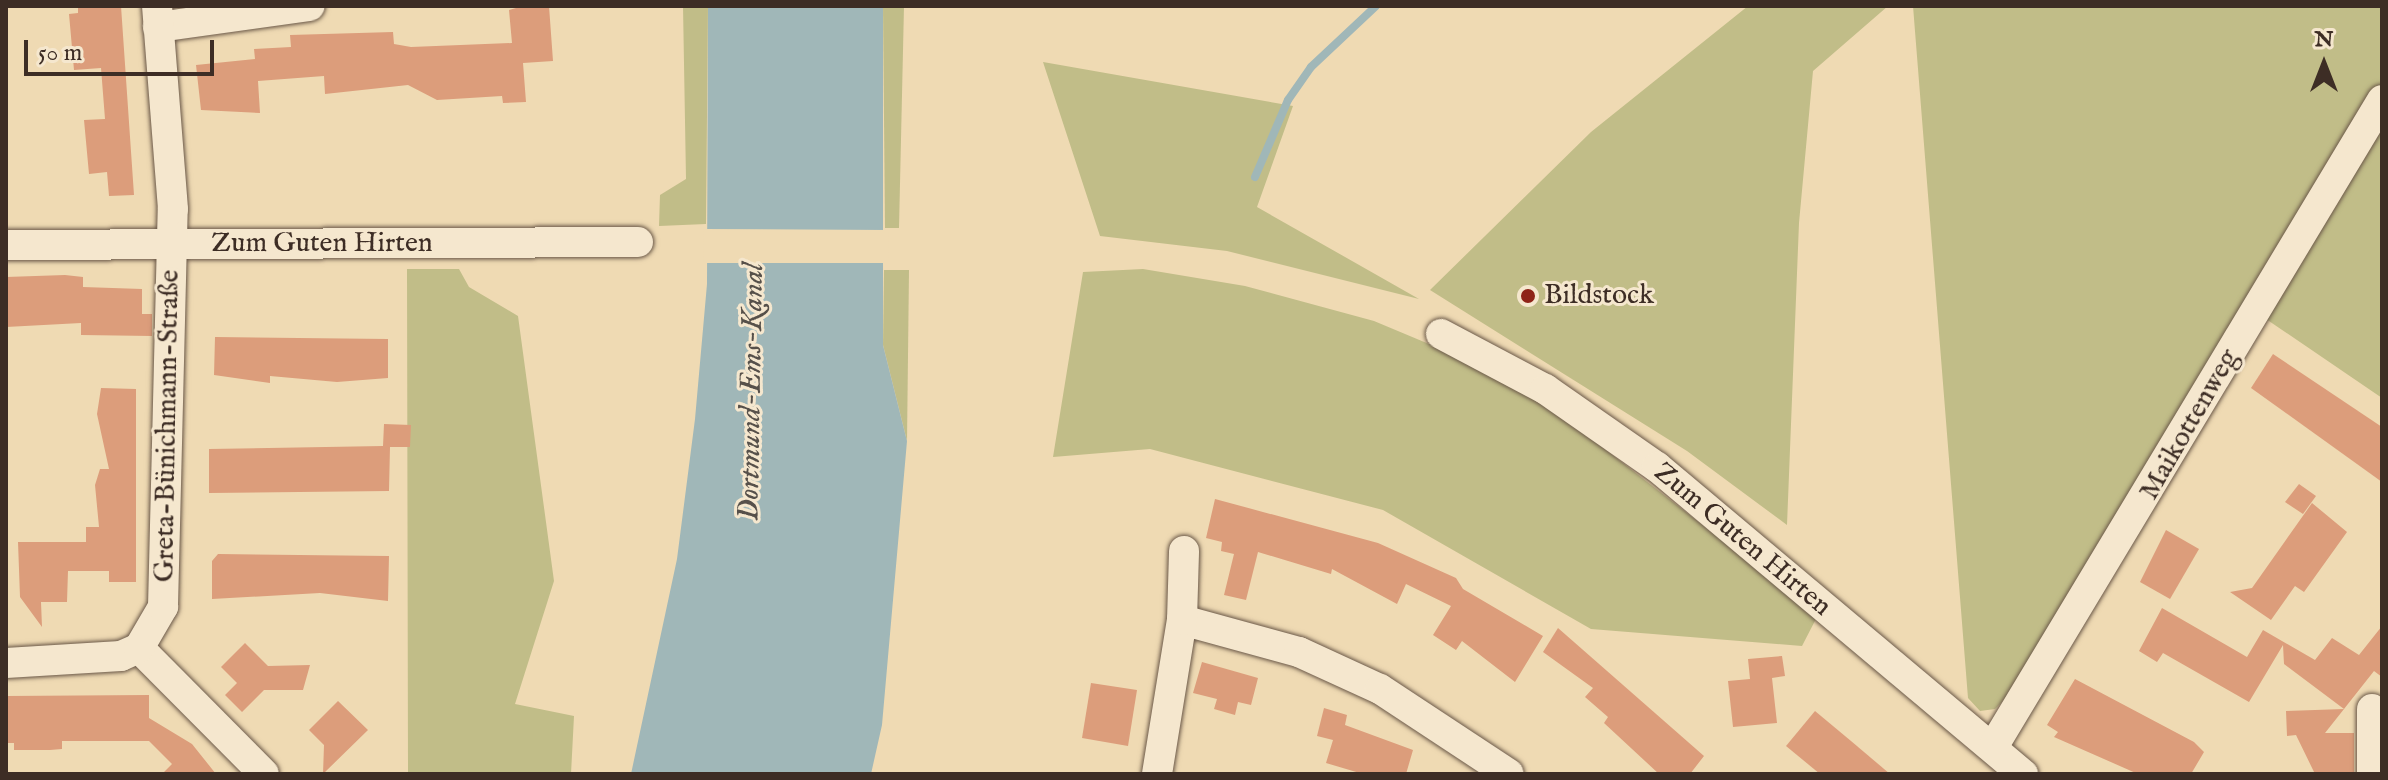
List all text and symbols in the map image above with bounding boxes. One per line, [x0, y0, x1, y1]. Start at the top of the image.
scale bar [28, 24, 218, 74]
north arrow [2284, 24, 2364, 104]
text: N [2314, 26, 2334, 54]
text: 50 m [38, 38, 82, 69]
street label: Zum Guten Hirten [211, 227, 433, 261]
water label: Dortmund-Ems-Kanal [732, 263, 772, 521]
street label: Greta-Bünichmann-Straße [148, 269, 188, 583]
place label: Bildstock [1544, 279, 1654, 313]
marker: Bildstock [1519, 287, 1537, 305]
street label: Maikottenweg [2133, 344, 2247, 506]
street label: Zum Guten Hirten [1646, 456, 1838, 624]

